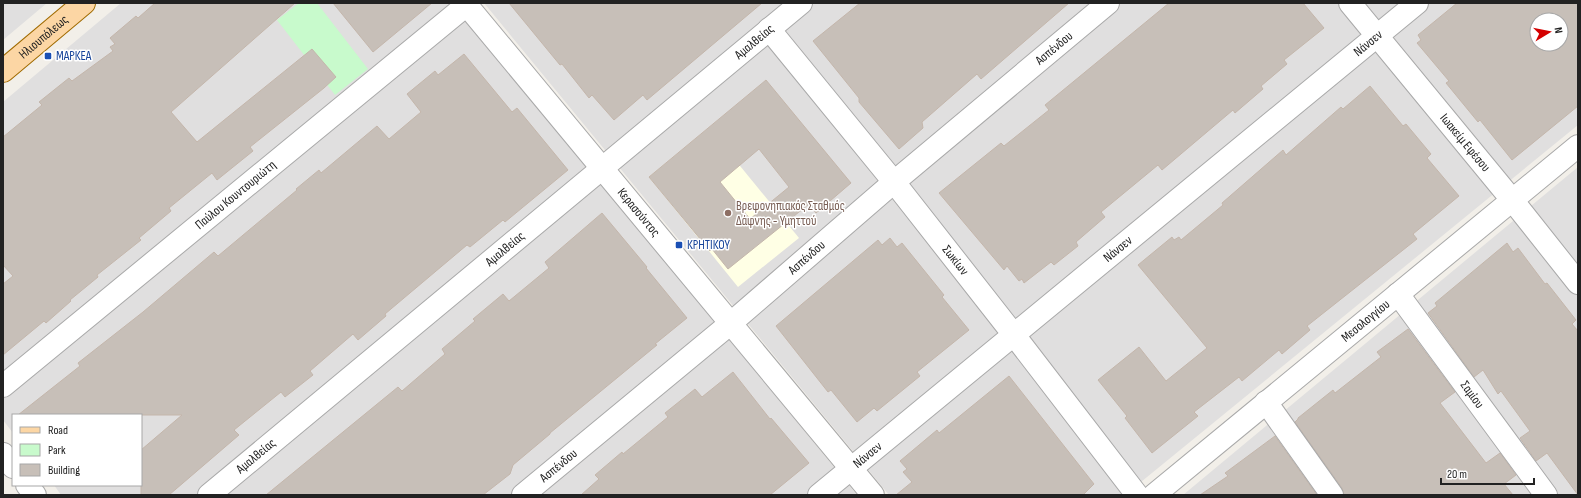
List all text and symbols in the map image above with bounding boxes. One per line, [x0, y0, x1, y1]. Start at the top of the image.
street label: Ηλιουπόλεως [16, 12, 72, 62]
north arrow [1529, 12, 1569, 52]
street label: Αμαλθείας [731, 21, 777, 63]
text: N [1551, 26, 1565, 34]
street label: Νάνσεν [1350, 27, 1386, 60]
street label: Ασπένδου [1031, 28, 1076, 69]
place label: ΜΑΡΚΕΑ [56, 48, 92, 64]
marker: ΜΑΡΚΕΑ [43, 51, 53, 61]
street label: Ιωακείμ Εφέσου [1436, 110, 1494, 175]
street label: Παύλου Κουντουριώτη [192, 157, 279, 233]
street label: Κερασούντος [614, 185, 663, 240]
place label: Βρεφονηπιακός Σταθμός Δάφνης - Υμηττού [736, 198, 845, 229]
marker: Βρεφονηπιακός Σταθμός Δάφνης - Υμηττού [723, 208, 733, 218]
street label: Αμαλθείας [481, 228, 528, 271]
street label: Νάνσεν [1100, 233, 1136, 266]
place label: ΚΡΗΤΙΚΟΥ [687, 237, 730, 253]
street label: Ασπένδου [784, 237, 829, 279]
marker: ΚΡΗΤΙΚΟΥ [674, 240, 684, 250]
street label: Σωκίων [939, 242, 972, 278]
street label: Μεσολογγίου [1338, 296, 1393, 346]
street label: Σαμίου [1457, 378, 1488, 412]
legend [12, 414, 142, 486]
text: Road [48, 423, 68, 438]
street label: Αμαλθείας [232, 435, 279, 478]
street label: Νάνσεν [850, 438, 885, 472]
text: Park [48, 443, 66, 458]
street label: Ασπένδου [536, 446, 580, 486]
scale bar [1441, 460, 1534, 486]
text: Building [48, 463, 80, 478]
text: 20 m [1447, 467, 1467, 482]

